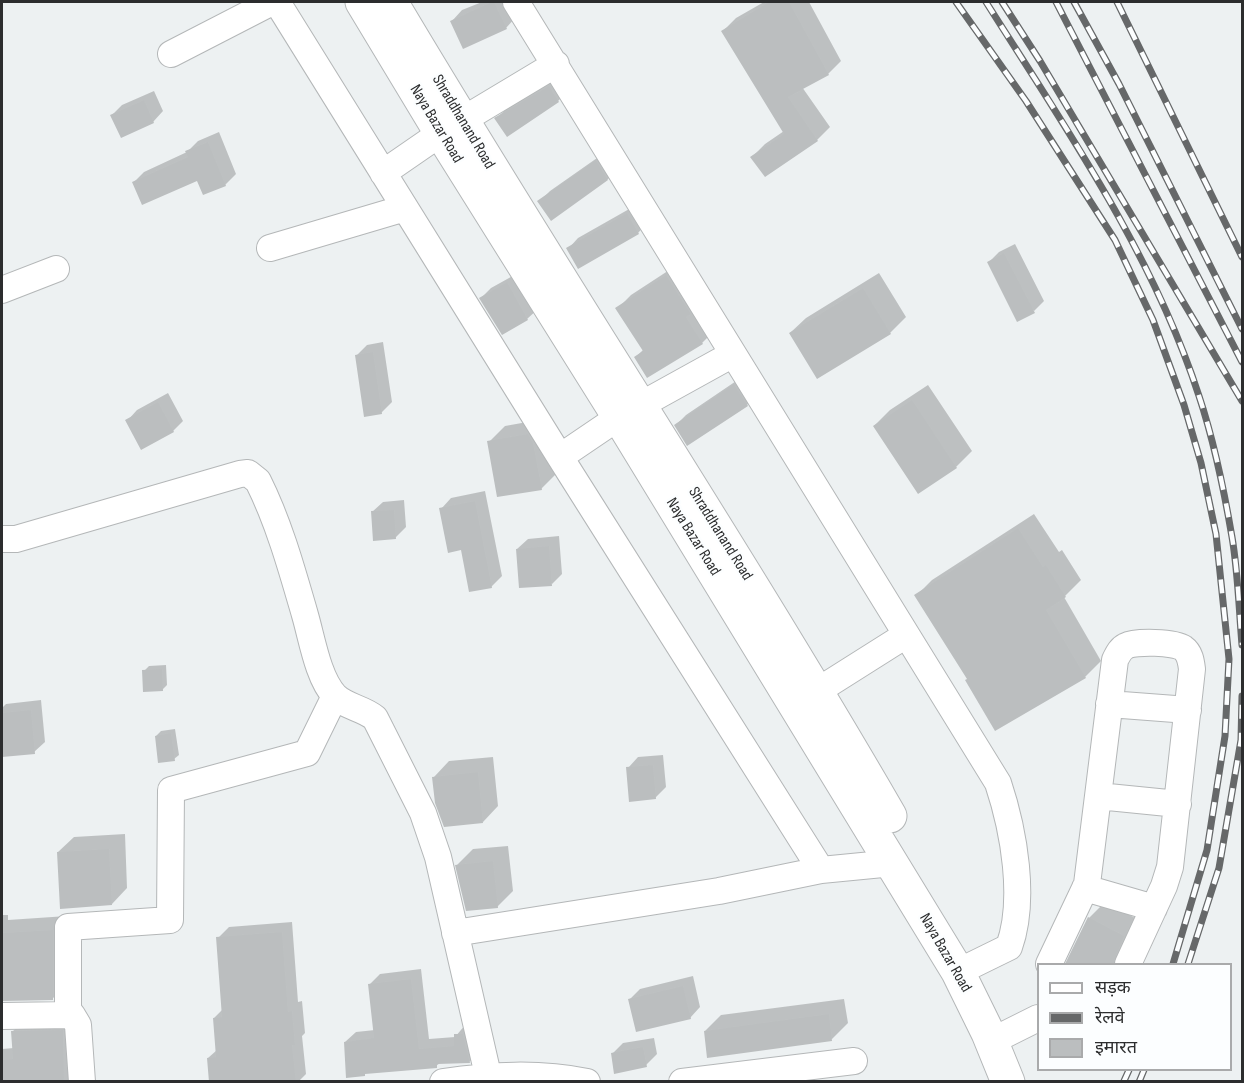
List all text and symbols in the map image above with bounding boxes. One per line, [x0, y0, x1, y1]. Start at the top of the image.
street label: Shraddhanand Road [427, 72, 499, 172]
street label: Naya Bazar Road [405, 81, 467, 167]
street label: Shraddhanand Road [684, 484, 756, 584]
street label: Naya Bazar Road [662, 495, 724, 579]
street label: Naya Bazar Road [915, 910, 975, 996]
legend [1037, 963, 1232, 1071]
text: सड़क [1095, 977, 1131, 998]
text: रेलवे [1095, 1007, 1125, 1028]
text: इमारत [1095, 1037, 1137, 1058]

